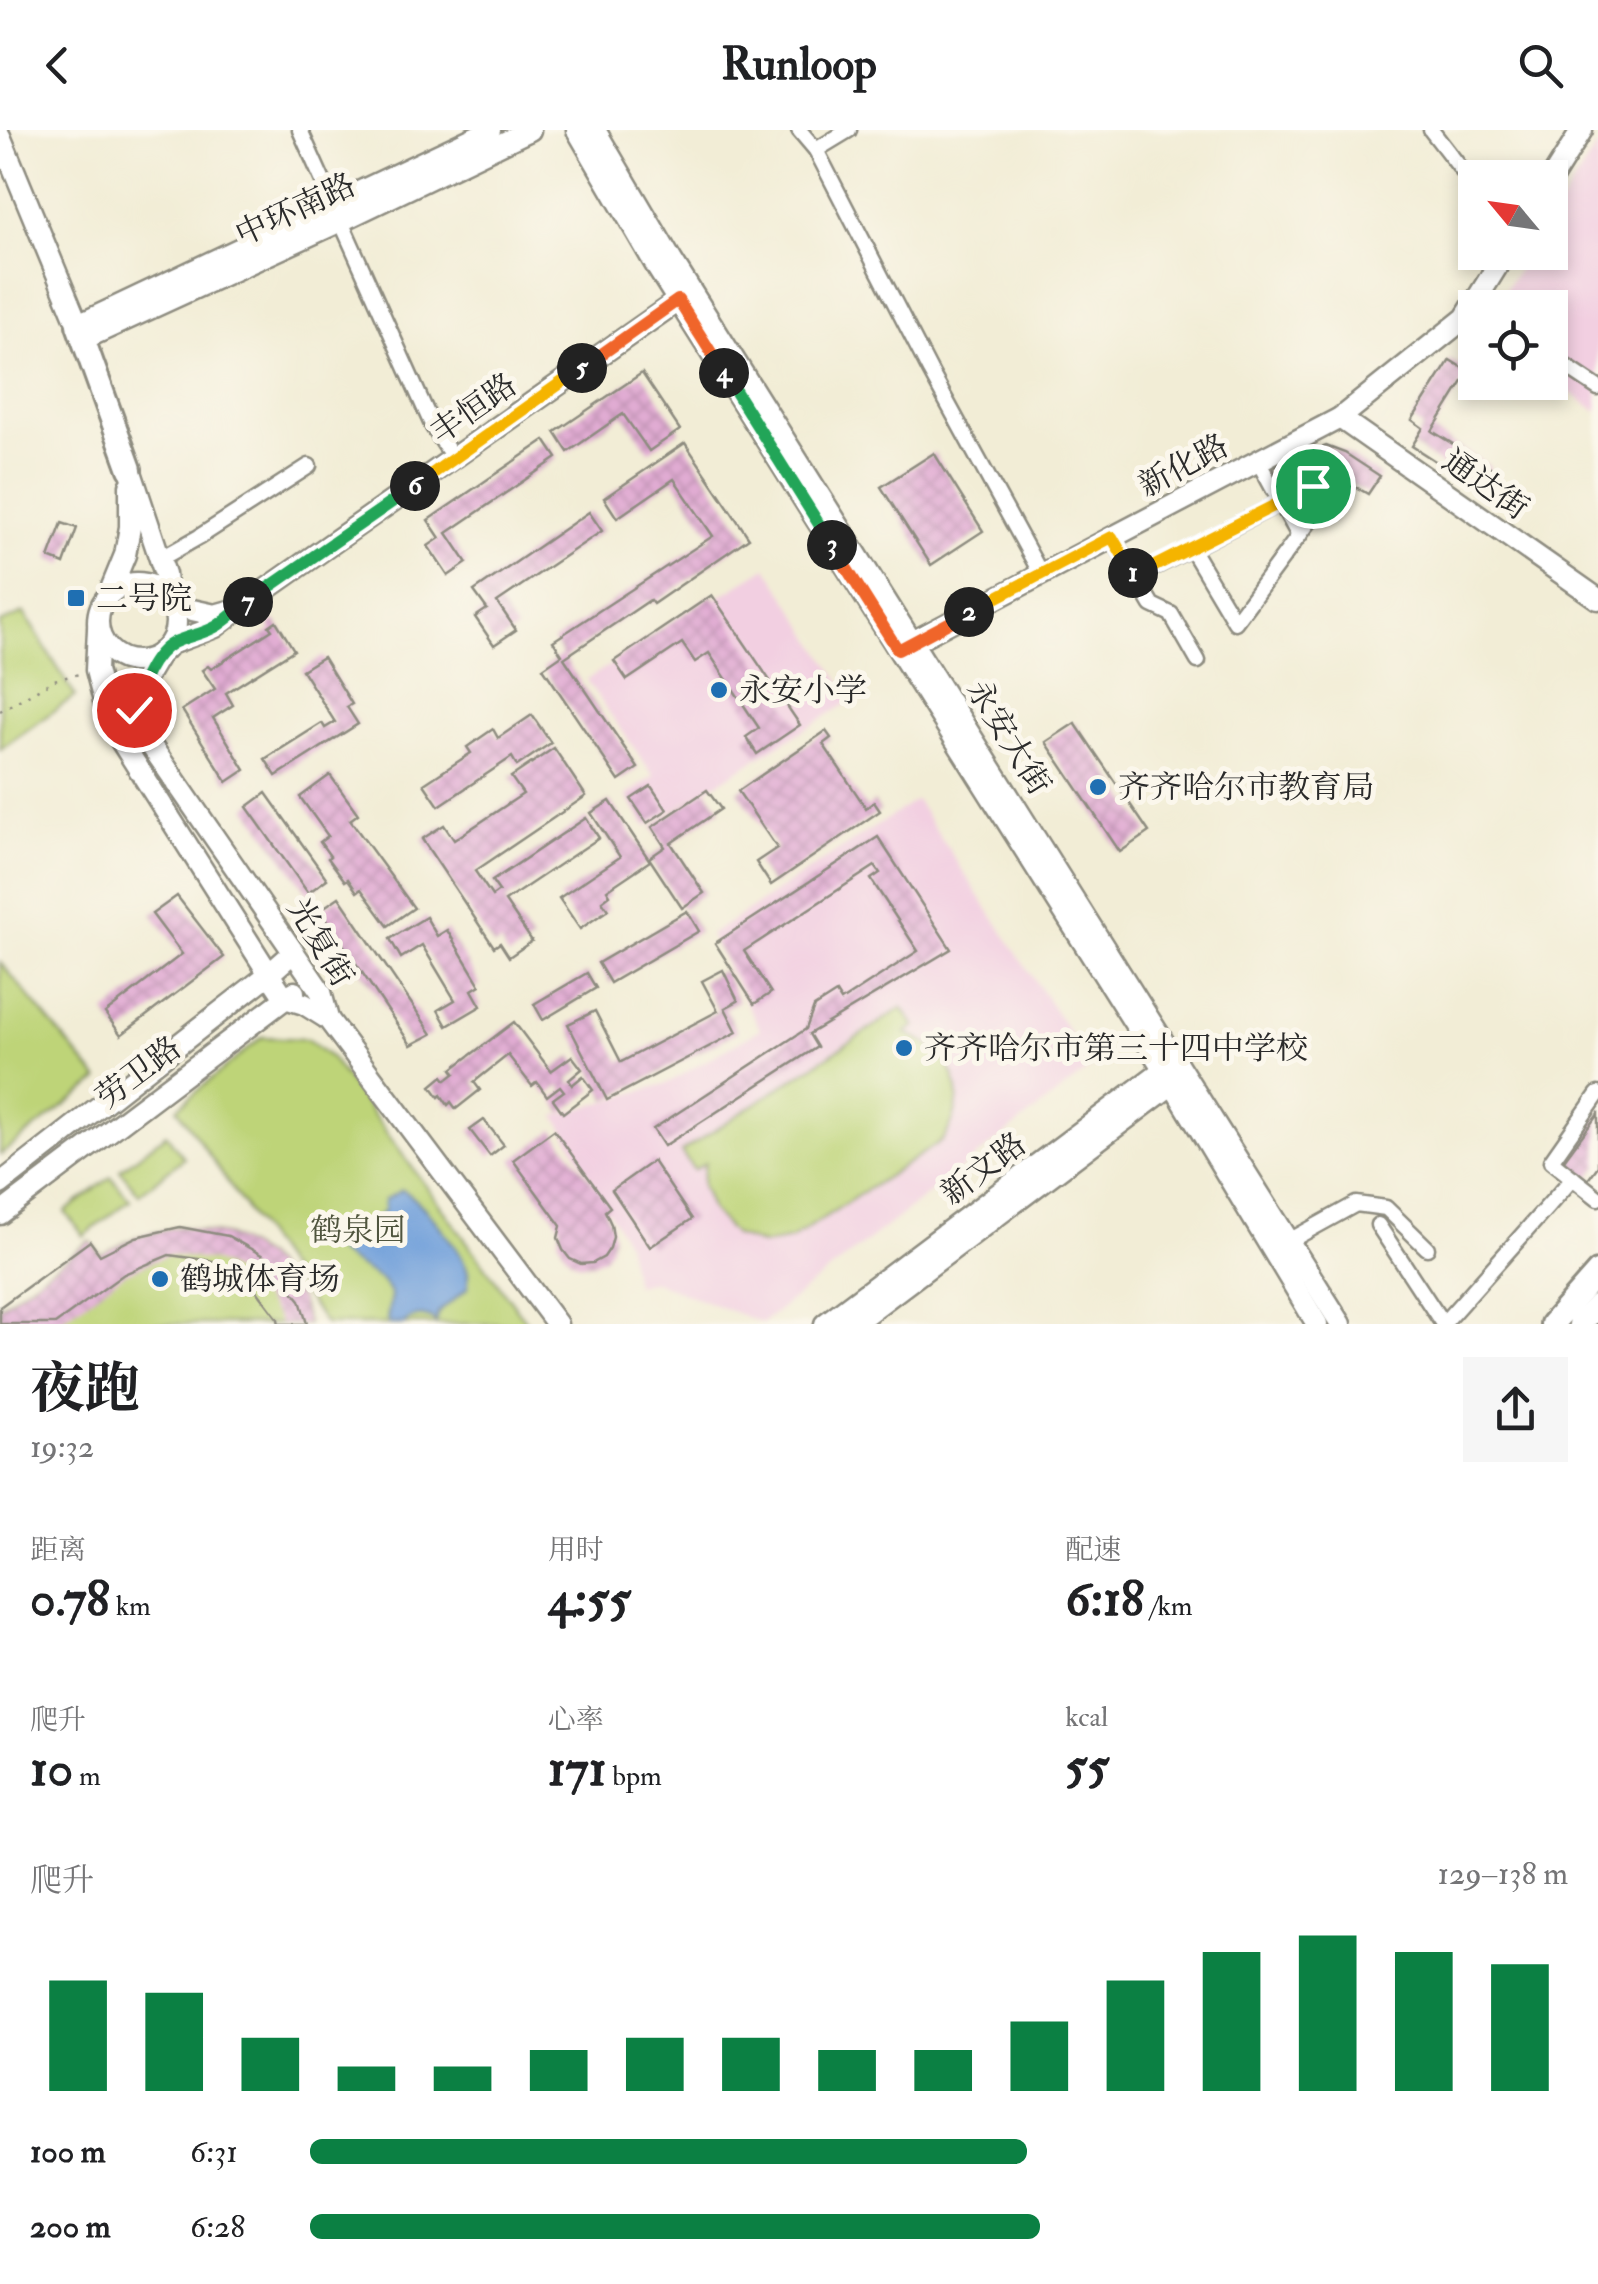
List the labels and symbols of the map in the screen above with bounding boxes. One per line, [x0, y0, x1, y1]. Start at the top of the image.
north arrow [1458, 160, 1568, 270]
street label: 中环南路 [229, 165, 362, 255]
pin: 5 [557, 343, 607, 393]
pin: 4 [699, 348, 749, 398]
street label: 丰恒路 [423, 365, 524, 453]
street label: 新化路 [1132, 426, 1235, 506]
street label: 通达街 [1435, 441, 1536, 529]
pin [1271, 444, 1356, 529]
pin: 6 [390, 461, 440, 511]
pin: 3 [807, 520, 857, 570]
pin: 1 [1108, 548, 1158, 598]
pin: 7 [223, 577, 273, 627]
place label: 二号院 [96, 579, 192, 619]
marker: 二号院 [65, 587, 87, 609]
pin: 2 [944, 587, 994, 637]
pin [92, 668, 177, 753]
place label: 永安小学 [739, 671, 867, 711]
street label: 永安大街 [957, 673, 1059, 802]
marker: 永安小学 [708, 679, 730, 701]
place label: 齐齐哈尔市教育局 [1118, 768, 1374, 808]
marker: 齐齐哈尔市教育局 [1087, 776, 1109, 798]
street label: 光复街 [278, 891, 362, 994]
street label: 劳卫路 [88, 1028, 189, 1118]
place label: 齐齐哈尔市第三十四中学校 [924, 1029, 1308, 1069]
marker: 齐齐哈尔市第三十四中学校 [893, 1037, 915, 1059]
street label: 新文路 [933, 1124, 1034, 1214]
park label: 鹤泉园 [310, 1211, 406, 1251]
place label: 鹤城体育场 [180, 1260, 340, 1300]
marker: 鹤城体育场 [149, 1268, 171, 1290]

